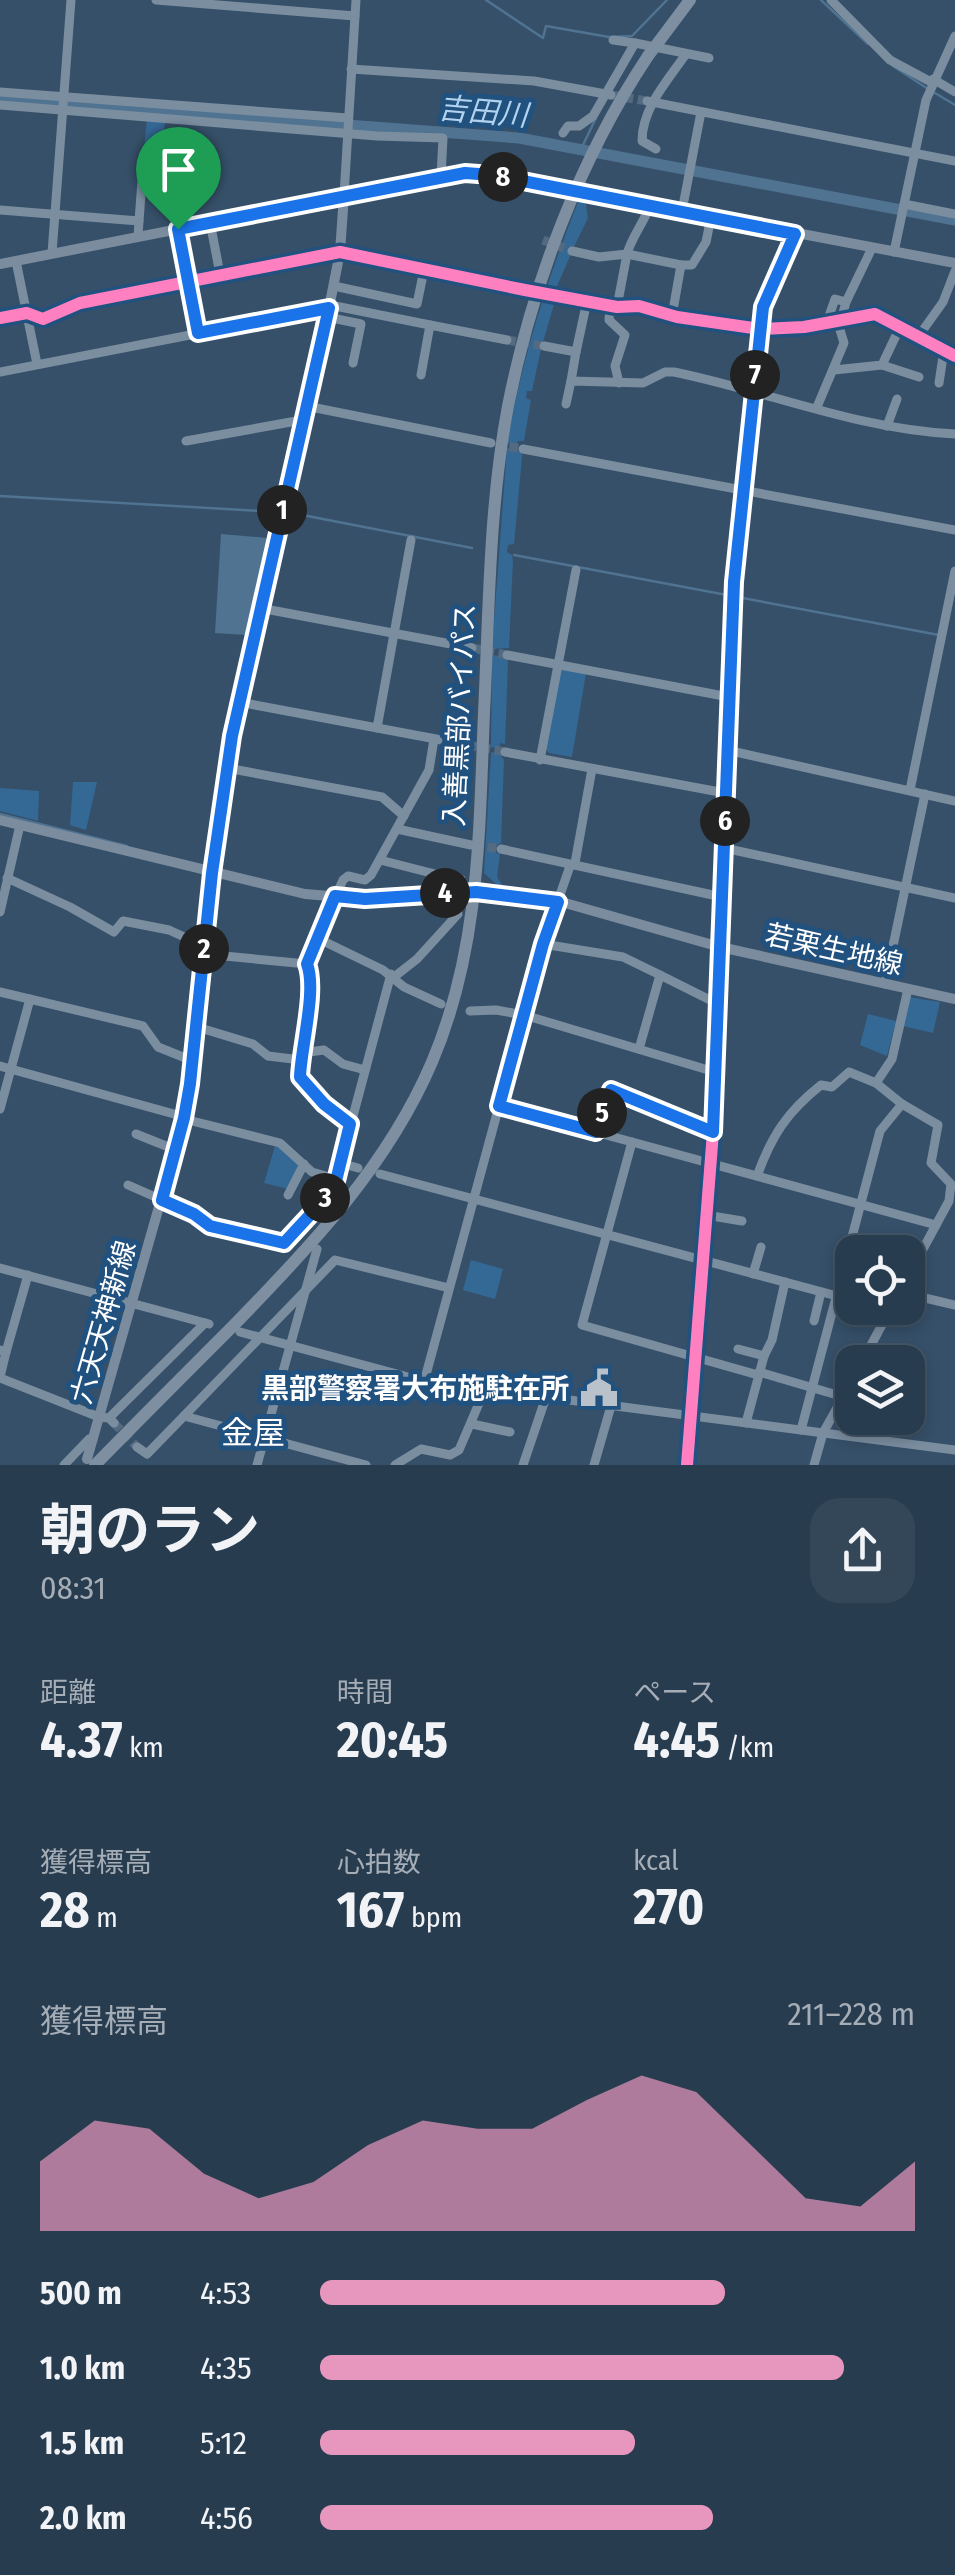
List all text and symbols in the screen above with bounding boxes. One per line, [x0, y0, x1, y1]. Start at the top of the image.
water label: 吉田川 [437, 90, 532, 134]
pin [136, 127, 221, 230]
icon: arrive [151, 142, 206, 197]
pin: 8 [478, 152, 528, 202]
text: 8 [496, 160, 510, 193]
pin: 7 [730, 350, 780, 400]
text: 7 [749, 358, 761, 391]
pin: 1 [257, 485, 307, 535]
text: 1 [276, 493, 288, 526]
street label: 入善黒部バイパス [437, 603, 482, 827]
pin: 6 [700, 796, 750, 846]
text: 6 [718, 804, 732, 837]
pin: 4 [420, 868, 470, 918]
text: 4 [438, 876, 452, 909]
street label: 若栗生地線 [762, 918, 906, 981]
pin: 2 [179, 924, 229, 974]
text: 2 [198, 932, 210, 965]
pin: 5 [577, 1088, 627, 1138]
text: 5 [595, 1096, 609, 1129]
pin: 3 [300, 1173, 350, 1223]
text: 3 [318, 1181, 332, 1214]
map controls [835, 1235, 925, 1435]
button: locate [835, 1235, 925, 1325]
street label: 六天天神新線 [64, 1237, 142, 1407]
button: layers [835, 1345, 925, 1435]
public building icon: 黒部警察署大布施駐在所 [578, 1367, 620, 1409]
place label: 黒部警察署大布施駐在所 [261, 1372, 569, 1405]
district label: 金屋 [221, 1414, 285, 1452]
text: 朝のラン [40, 1498, 260, 1564]
button: share [810, 1498, 915, 1603]
text: 08:31 [40, 1569, 106, 1607]
text: 距離 [40, 1676, 96, 1709]
text: 時間 [337, 1676, 393, 1709]
text: ペース [633, 1676, 716, 1709]
text: 4.37 [40, 1710, 123, 1770]
text: 20:45 [337, 1710, 448, 1770]
text: 4:45 [633, 1710, 720, 1770]
text: km [123, 1731, 164, 1764]
text: /km [720, 1731, 774, 1764]
text: kcal [633, 1844, 679, 1877]
text: 獲得標高 [40, 1846, 152, 1879]
text: 心拍数 [337, 1846, 421, 1879]
text: 270 [633, 1877, 704, 1937]
text: 28 [40, 1880, 90, 1940]
text: 167 [337, 1880, 404, 1940]
text: m [90, 1901, 118, 1934]
text: bpm [404, 1901, 462, 1934]
text: 211–228 m [788, 1995, 915, 2033]
text: 獲得標高 [40, 2002, 168, 2040]
text: 500 m [40, 2274, 122, 2312]
text: 4:53 [200, 2274, 251, 2312]
text: 1.0 km [40, 2349, 125, 2387]
text: 4:35 [200, 2349, 252, 2387]
text: 1.5 km [40, 2424, 124, 2462]
text: 5:12 [200, 2424, 247, 2462]
text: 2.0 km [40, 2499, 127, 2537]
text: 4:56 [200, 2499, 253, 2537]

